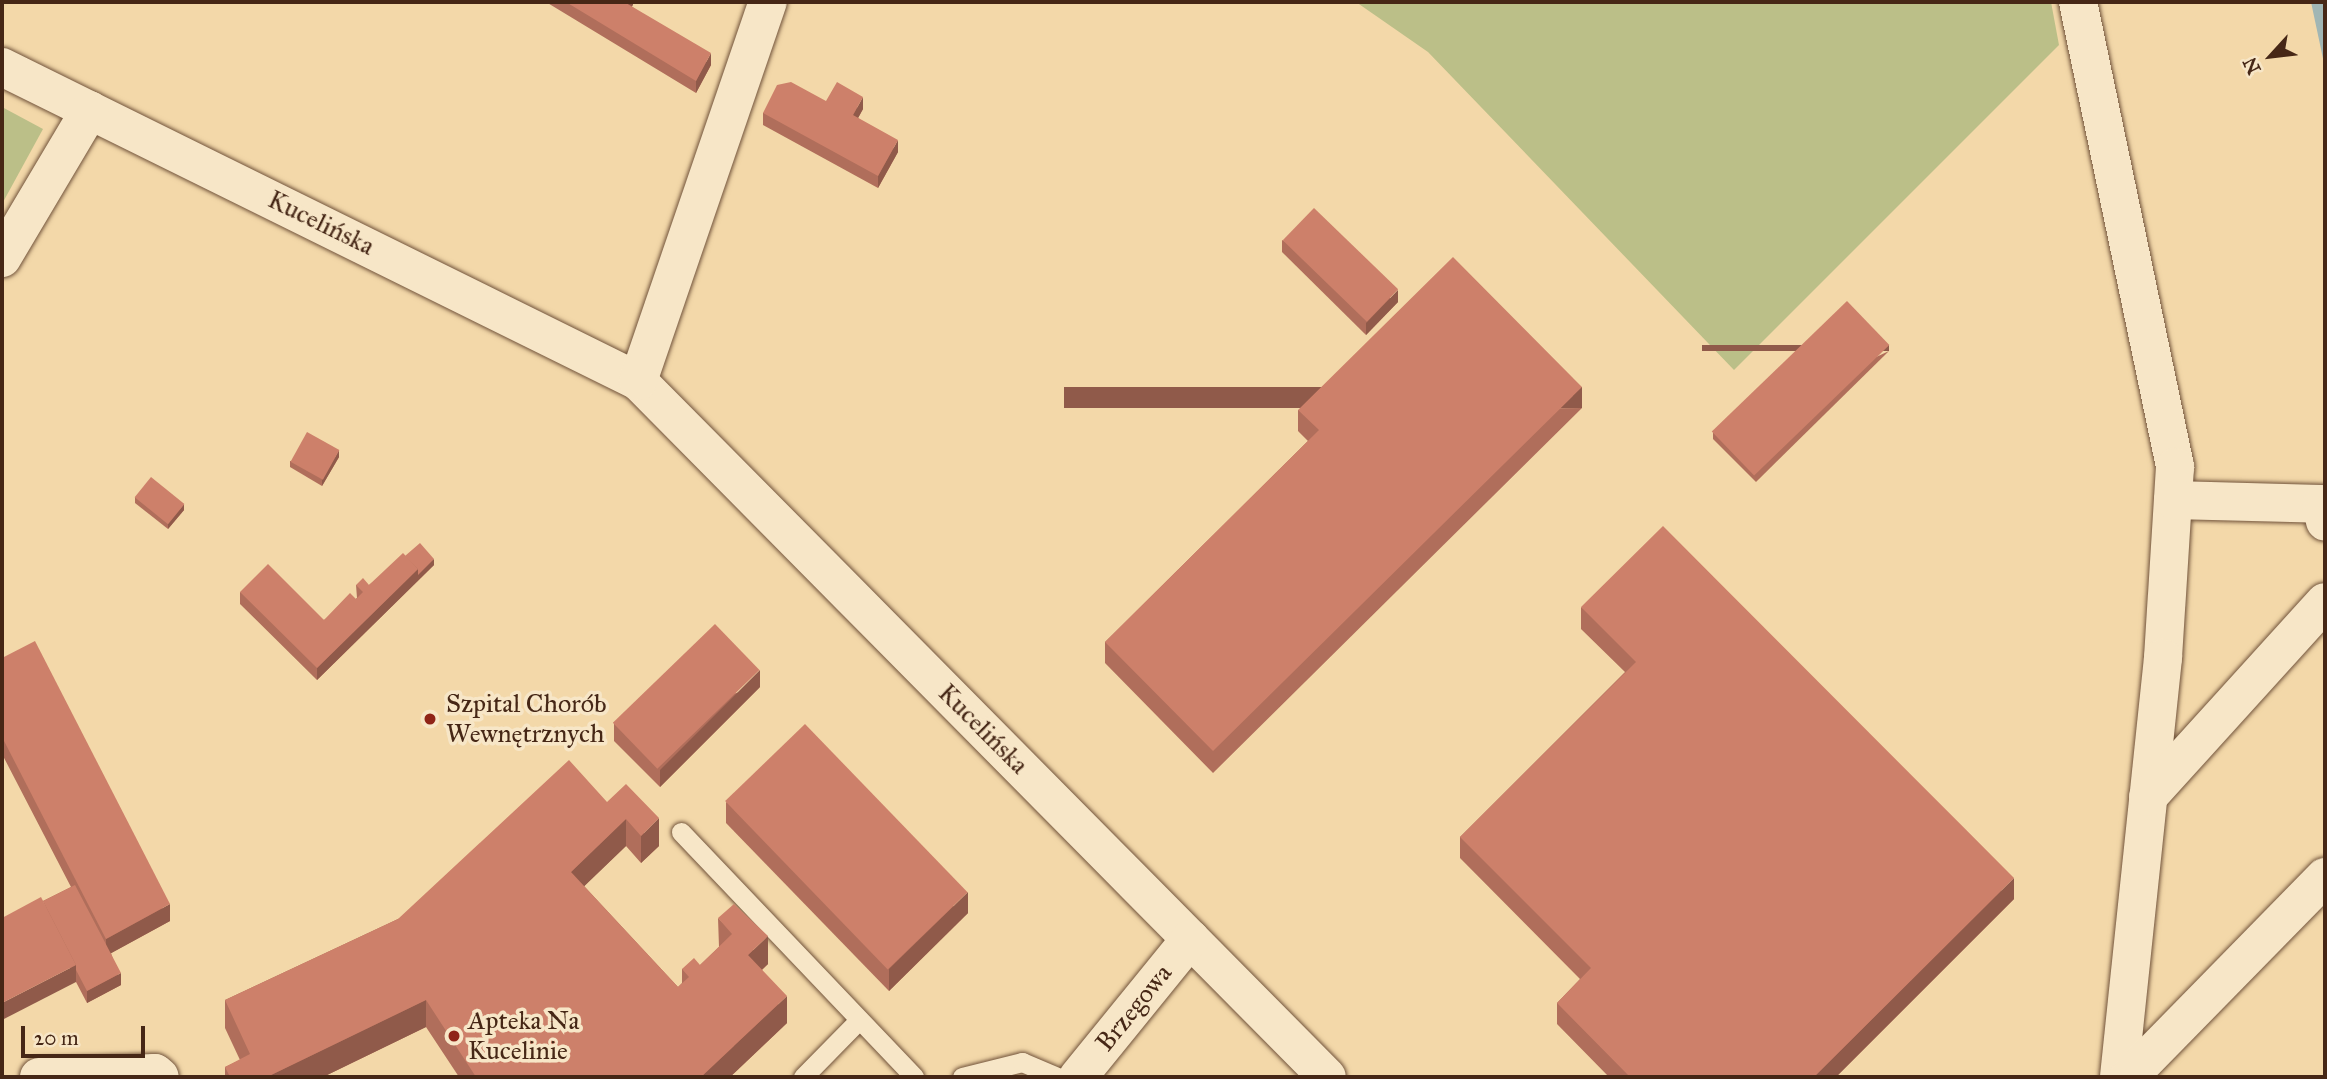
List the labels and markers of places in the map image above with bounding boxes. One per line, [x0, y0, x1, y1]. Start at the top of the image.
place label: Szpital Chorób Wewnętrznych [446, 688, 607, 750]
marker: Szpital Chorób Wewnętrznych [420, 709, 440, 729]
place label: Apteka Na Kucelinie [468, 1005, 580, 1066]
marker: Apteka Na Kucelinie [446, 1028, 462, 1044]

